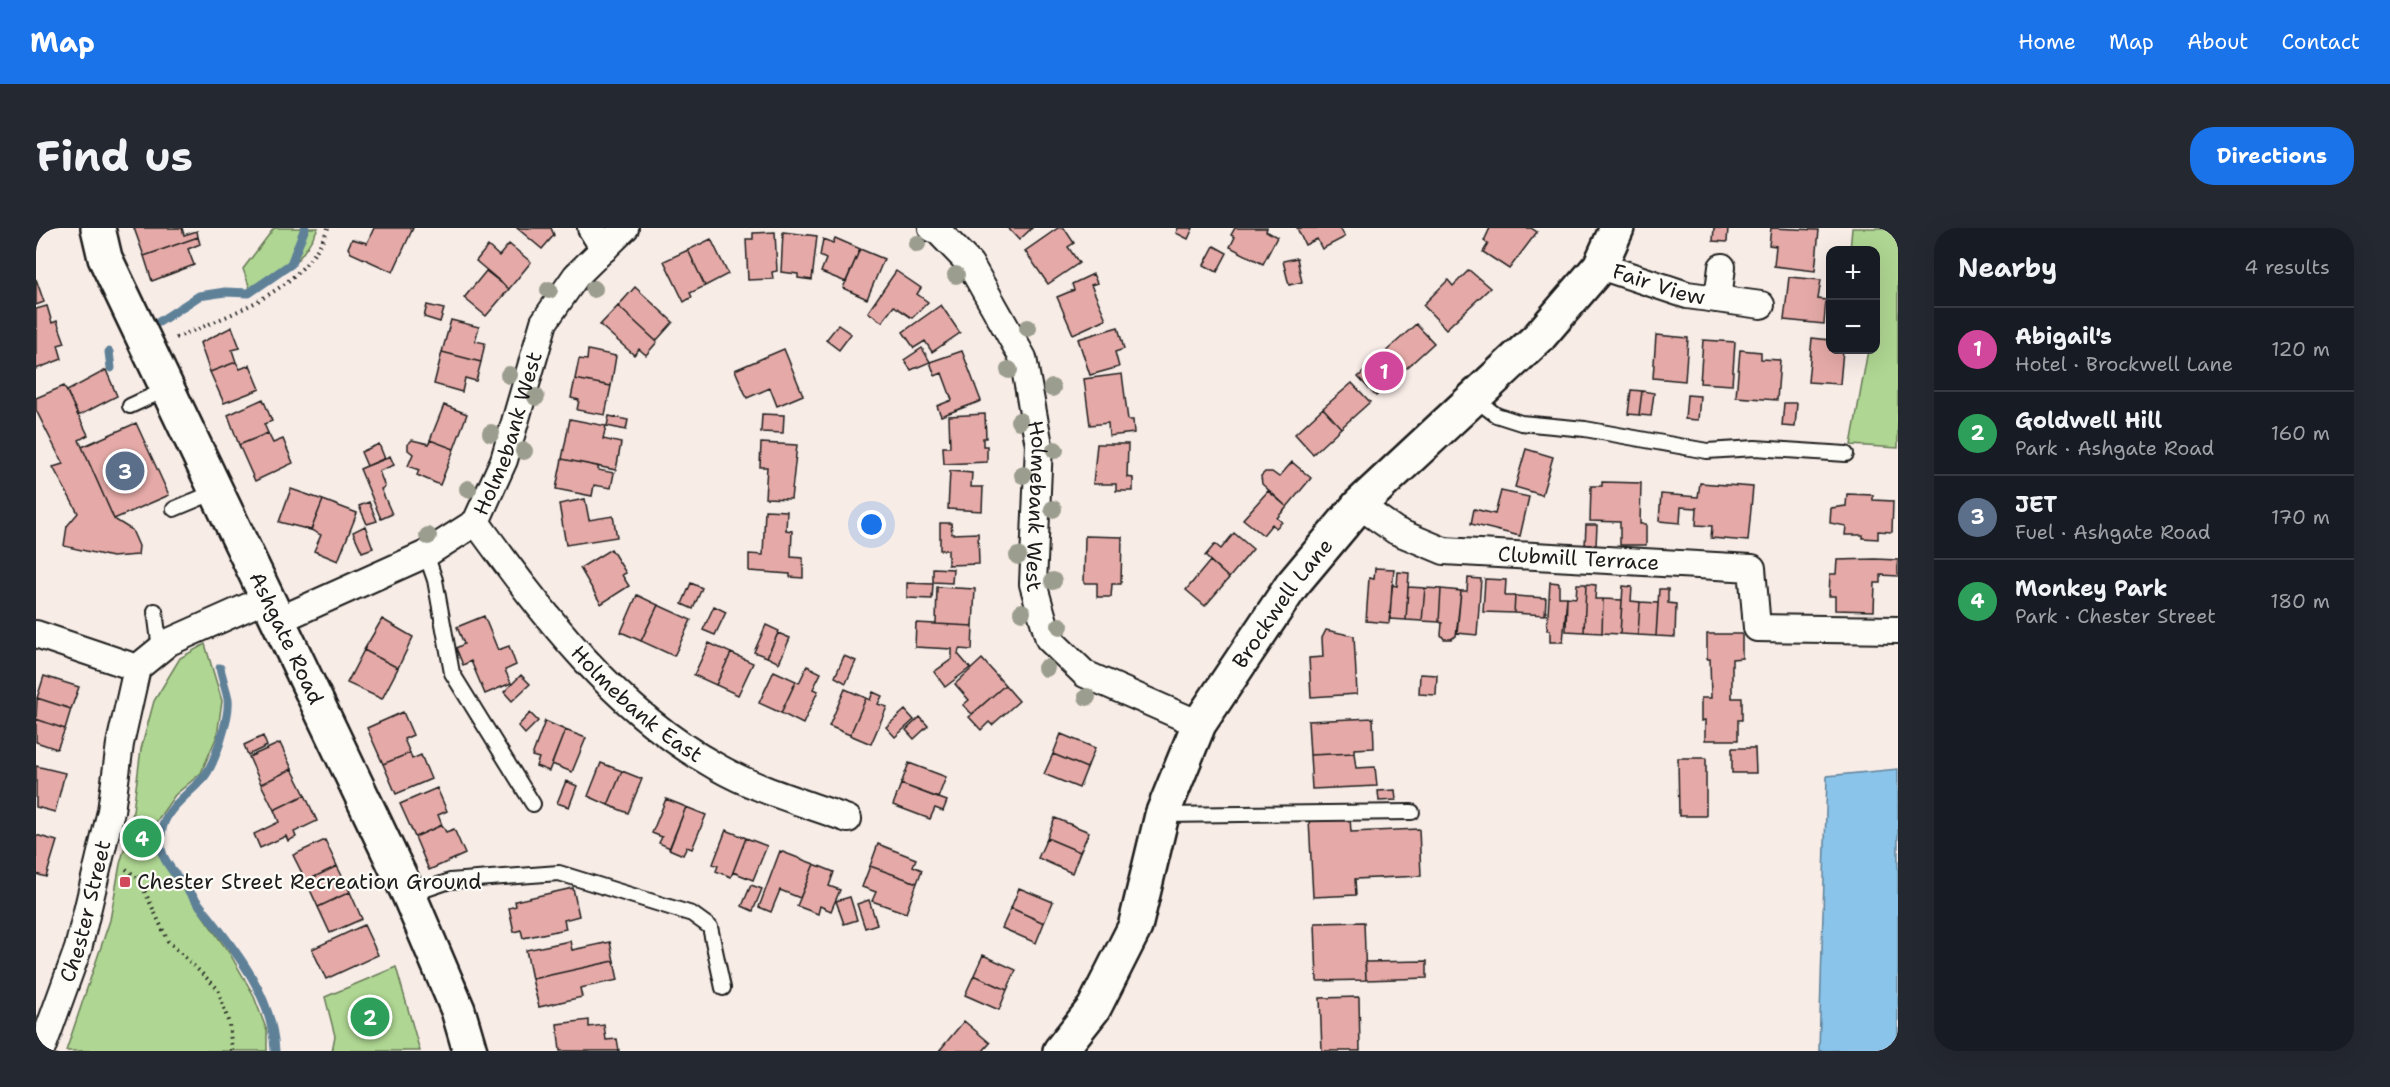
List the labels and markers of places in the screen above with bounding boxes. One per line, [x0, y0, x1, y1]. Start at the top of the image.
pin: 1 [1364, 348, 1404, 394]
pin: 3 [106, 448, 145, 494]
pin: 4 [122, 816, 162, 860]
place label: Chester Street Recreation Ground [137, 868, 482, 896]
marker: Chester Street Recreation Ground [118, 875, 132, 889]
pin: 2 [350, 994, 390, 1040]

